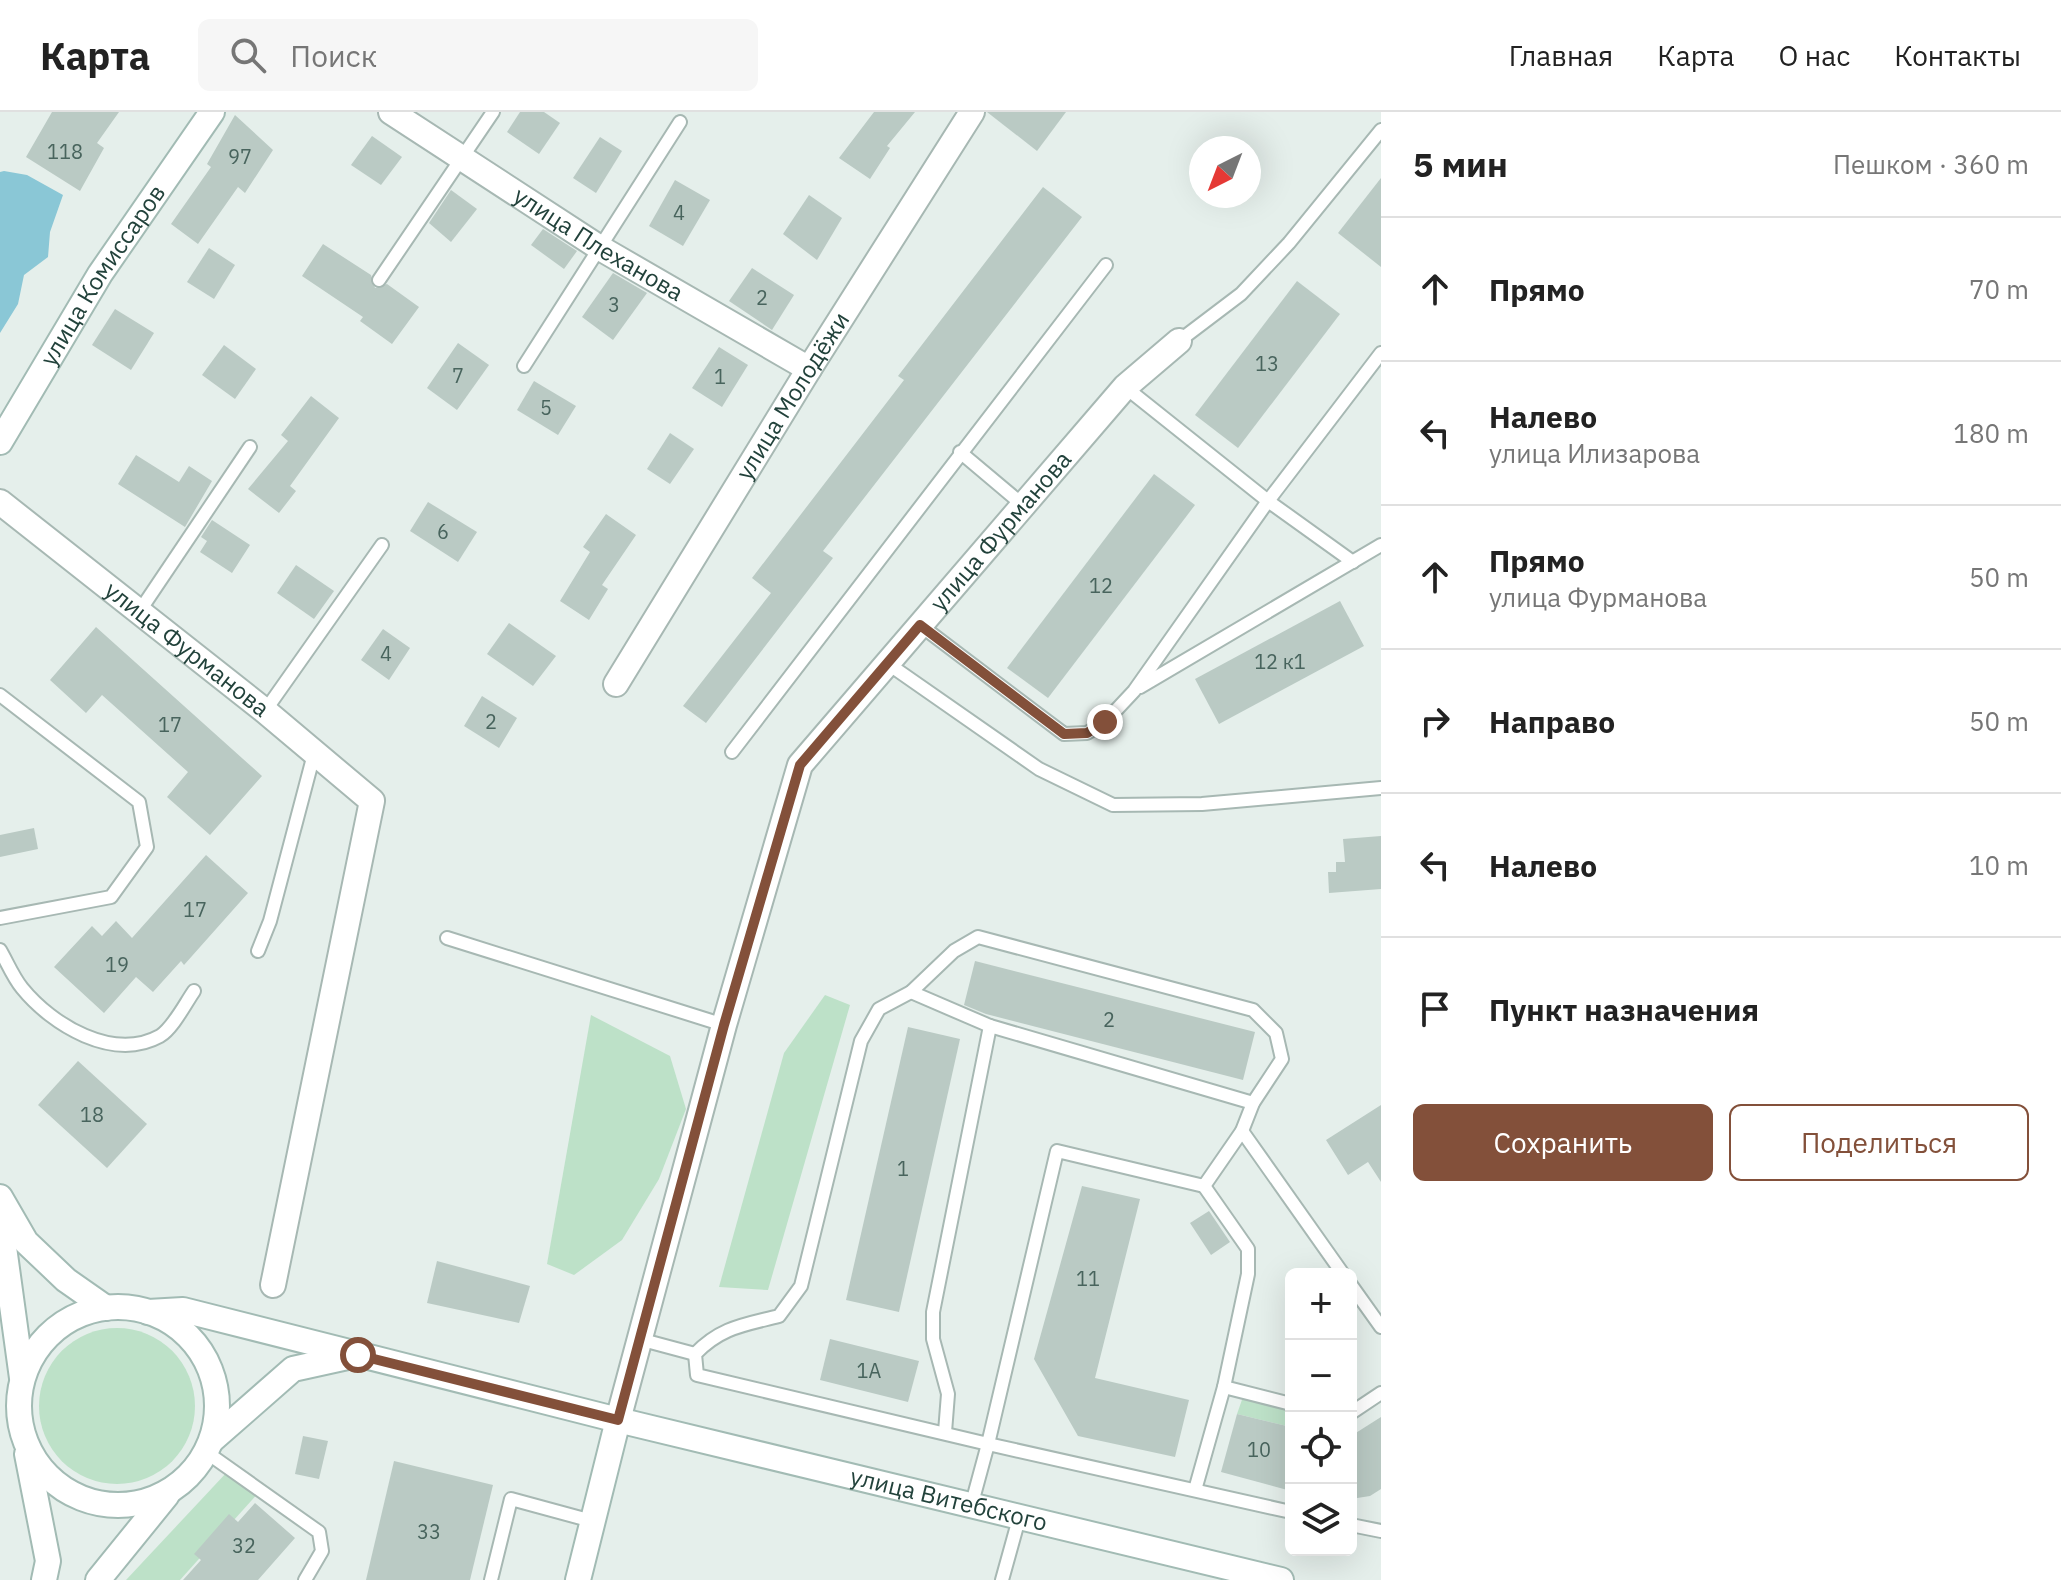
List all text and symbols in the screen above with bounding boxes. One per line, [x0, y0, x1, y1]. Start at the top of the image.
search box [198, 19, 758, 91]
text: Карта [40, 31, 150, 80]
icon: search [226, 33, 270, 77]
text: Поиск [290, 36, 377, 75]
text: Главная [1509, 37, 1613, 74]
text: Карта [1657, 37, 1734, 74]
text: О нас [1778, 37, 1850, 74]
text: Контакты [1894, 37, 2021, 74]
north arrow [1189, 136, 1261, 208]
house number: 118 [47, 138, 83, 165]
text: 5 мин [1413, 142, 1508, 186]
house number: 97 [228, 143, 252, 170]
text: Пешком · 360 m [1833, 147, 2029, 181]
street label: улица Комиссаров [32, 178, 172, 371]
street label: улица Плеханова [508, 179, 690, 308]
house number: 4 [673, 199, 685, 226]
icon: ahead [1413, 267, 1457, 311]
text: Прямо [1489, 270, 1585, 309]
text: 70 m [1969, 272, 2029, 306]
house number: 2 [756, 284, 768, 311]
house number: 3 [608, 291, 620, 318]
street label: улица Молодёжи [728, 305, 856, 485]
house number: 13 [1255, 350, 1279, 377]
house number: 7 [452, 362, 464, 389]
house number: 1 [714, 363, 726, 390]
house number: 5 [540, 394, 552, 421]
text: Налево [1489, 397, 1597, 436]
icon: left [1413, 411, 1457, 455]
text: 180 m [1953, 416, 2029, 450]
text: улица Илизарова [1489, 436, 1700, 470]
street label: улица Фурманова [922, 444, 1078, 618]
house number: 6 [437, 518, 449, 545]
text: Прямо [1489, 541, 1585, 580]
icon: ahead [1413, 555, 1457, 599]
text: 50 m [1969, 560, 2029, 594]
house number: 12 [1089, 572, 1113, 599]
street label: улица Фурманова [98, 574, 277, 724]
text: улица Фурманова [1489, 580, 1707, 614]
house number: 4 [380, 640, 392, 667]
house number: 12 к1 [1254, 648, 1306, 675]
icon: right [1413, 699, 1457, 743]
text: Направо [1489, 702, 1615, 741]
route end [1087, 704, 1123, 740]
text: 50 m [1969, 704, 2029, 738]
house number: 2 [485, 708, 497, 735]
house number: 17 [158, 711, 182, 738]
icon: left [1413, 843, 1457, 887]
text: Налево [1489, 846, 1597, 885]
text: 10 m [1969, 848, 2029, 882]
house number: 17 [183, 896, 207, 923]
house number: 19 [105, 951, 129, 978]
icon: arrive [1413, 987, 1457, 1031]
text: Пункт назначения [1489, 990, 1759, 1029]
house number: 2 [1103, 1006, 1115, 1033]
house number: 18 [80, 1101, 104, 1128]
button: Сохранить [1413, 1104, 1713, 1181]
button: Поделиться [1729, 1104, 2029, 1181]
house number: 1 [897, 1155, 909, 1182]
house number: 11 [1076, 1265, 1100, 1292]
map controls [1285, 1268, 1357, 1556]
button: + [1285, 1268, 1357, 1340]
route start [340, 1337, 376, 1373]
button: − [1285, 1340, 1357, 1412]
house number: 1А [857, 1357, 882, 1384]
button: locate [1285, 1412, 1357, 1484]
house number: 10 [1247, 1436, 1271, 1463]
street label: улица Витебского [847, 1460, 1051, 1538]
button: layers [1285, 1484, 1357, 1556]
house number: 33 [417, 1518, 441, 1545]
house number: 32 [232, 1532, 256, 1559]

